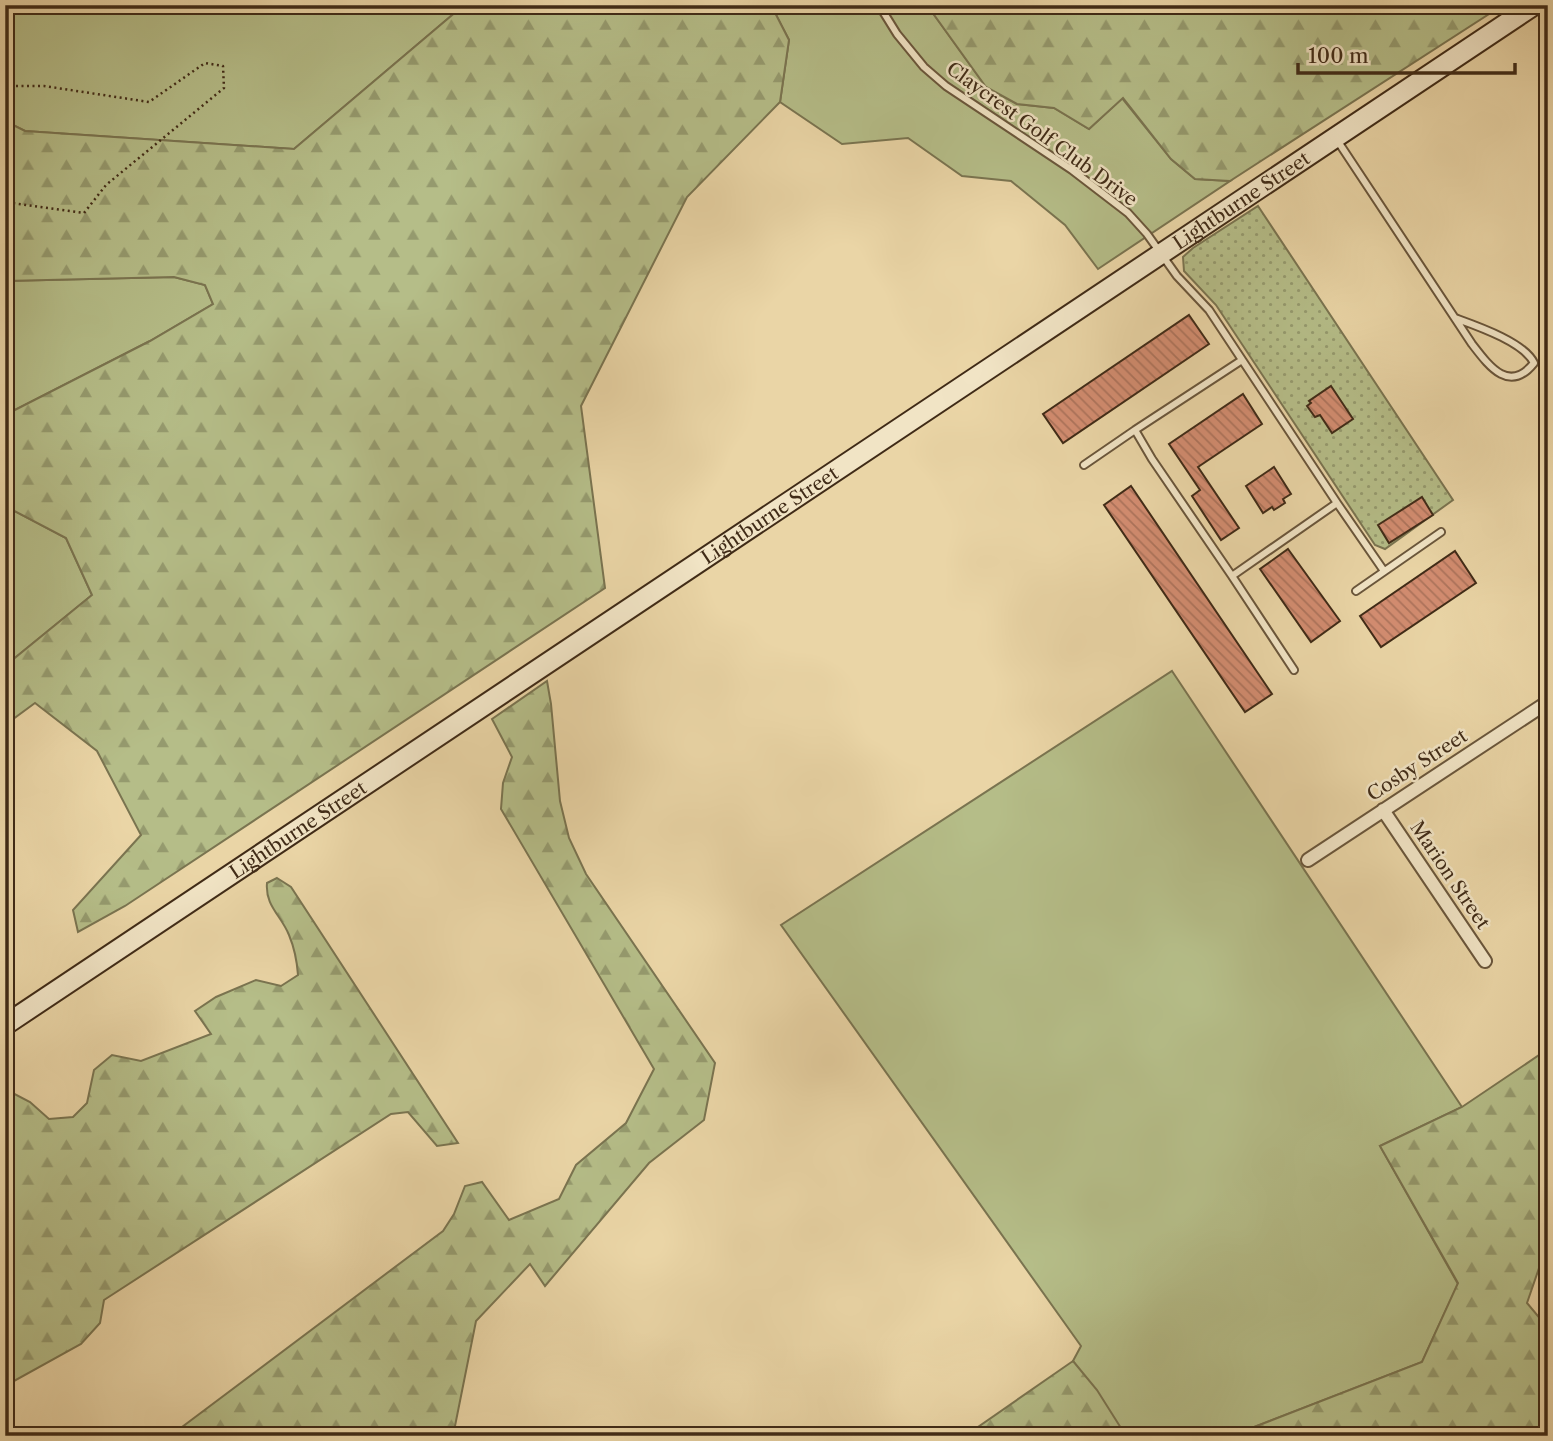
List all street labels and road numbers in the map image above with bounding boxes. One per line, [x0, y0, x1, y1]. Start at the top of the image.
street label: Claycrest Golf Club Drive [942, 57, 1142, 211]
street label: Lightburne Street [1168, 146, 1314, 254]
street label: Lightburne Street [697, 461, 842, 569]
street label: Cosby Street [1363, 724, 1472, 806]
street label: Lightburne Street [225, 776, 371, 884]
street label: Marion Street [1405, 817, 1495, 934]

